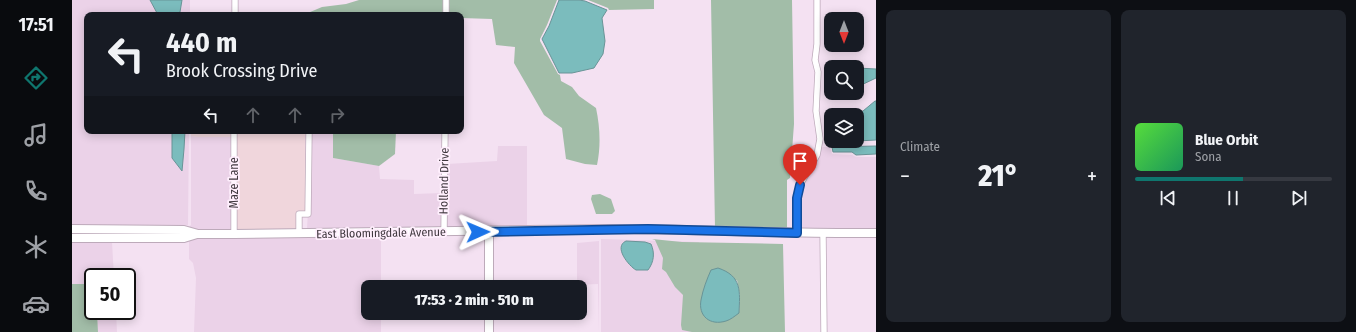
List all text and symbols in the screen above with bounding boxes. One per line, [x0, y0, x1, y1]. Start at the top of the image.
north arrow [824, 12, 864, 52]
map controls [824, 12, 864, 148]
text: 17:51 [18, 14, 54, 36]
text: 440 m [166, 26, 237, 59]
icon: left [100, 28, 152, 80]
text: Brook Crossing Drive [166, 60, 317, 82]
button: search [824, 60, 864, 100]
icon: directions [22, 64, 50, 92]
icon: left [200, 104, 222, 126]
icon: ahead [242, 104, 264, 126]
icon: ahead [284, 104, 306, 126]
icon: right [326, 104, 348, 126]
button: layers [824, 108, 864, 148]
icon: music [22, 121, 50, 149]
text: Blue Orbit [1195, 131, 1258, 149]
text: Climate [900, 139, 940, 154]
pin [783, 144, 817, 185]
street label: Holland Drive [436, 147, 452, 214]
text: Sona [1195, 149, 1222, 164]
icon: arrive [789, 150, 811, 172]
street label: Maze Lane [227, 157, 241, 209]
text: 21° [978, 158, 1019, 194]
text: − [900, 163, 910, 190]
text: + [1087, 163, 1097, 190]
icon: phone [22, 177, 50, 205]
icon: previous [1157, 187, 1179, 209]
icon: pause [1222, 187, 1244, 209]
icon: next [1288, 187, 1310, 209]
position arrow [457, 211, 499, 253]
street label: East Bloomingdale Avenue [316, 225, 446, 241]
icon: climate [22, 233, 50, 261]
speed limit sign: 50 [84, 268, 136, 320]
icon: car [22, 290, 50, 318]
text: 17:53 · 2 min · 510 m [414, 291, 534, 309]

